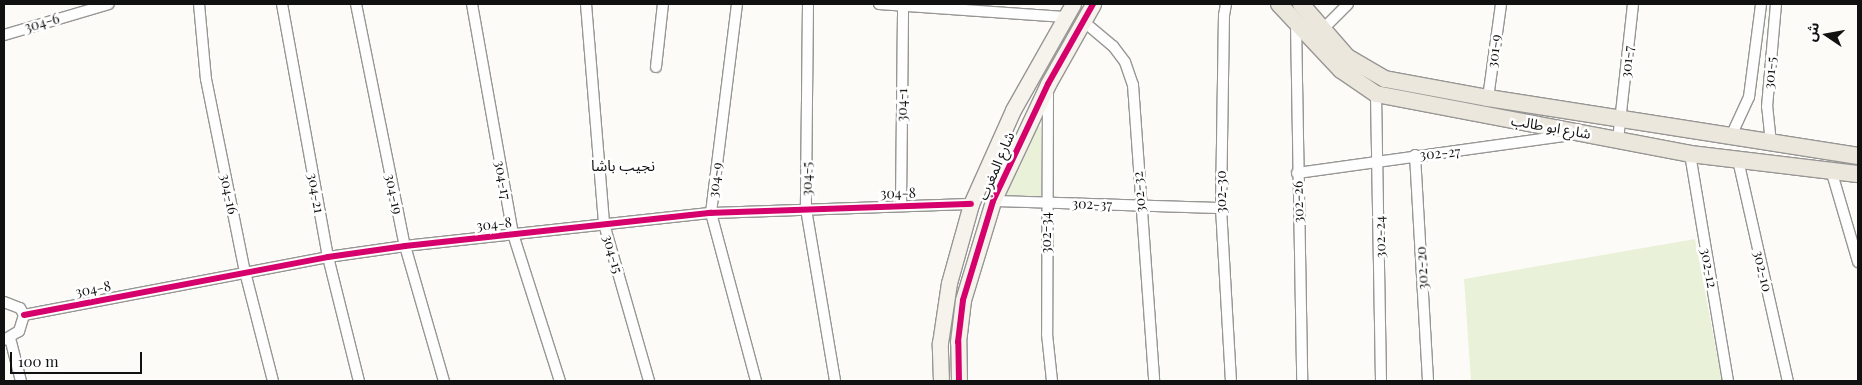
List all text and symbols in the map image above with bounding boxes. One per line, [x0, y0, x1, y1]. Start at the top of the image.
street label: 304-6 [22, 10, 62, 36]
north arrow [1802, 10, 1852, 60]
text: ش [1801, 20, 1823, 43]
street label: 301-9 [1484, 33, 1504, 69]
street label: 301-7 [1617, 45, 1637, 79]
street label: 301-5 [1760, 56, 1780, 90]
street label: 304-1 [893, 88, 911, 122]
street label: شارع ابو طالب [1510, 112, 1592, 142]
street label: شارع المغرب [974, 129, 1018, 203]
street label: 302-27 [1419, 143, 1461, 163]
district label: نجيب باشا [591, 157, 655, 175]
street label: 304-17 [491, 159, 515, 201]
street label: 304-9 [704, 161, 726, 199]
street label: 304-5 [798, 162, 816, 196]
street label: 302-30 [1213, 170, 1229, 214]
street label: 302-32 [1129, 171, 1149, 213]
street label: 304-16 [217, 172, 241, 216]
street label: 304-21 [304, 172, 328, 214]
street label: 304-19 [382, 172, 406, 216]
street label: 302-26 [1289, 181, 1307, 223]
street label: 304-8 [880, 184, 916, 202]
street label: 302-37 [1072, 195, 1112, 213]
street label: 302-34 [1038, 212, 1054, 254]
street label: 304-8 [475, 214, 513, 234]
street label: 302-24 [1371, 216, 1389, 258]
street label: 304-15 [599, 233, 627, 275]
street label: 302-20 [1412, 246, 1432, 290]
street label: 302-12 [1697, 247, 1721, 289]
street label: 302-10 [1750, 249, 1776, 293]
street label: 304-8 [74, 277, 112, 301]
scale bar [12, 342, 145, 374]
text: 100 m [18, 351, 59, 371]

